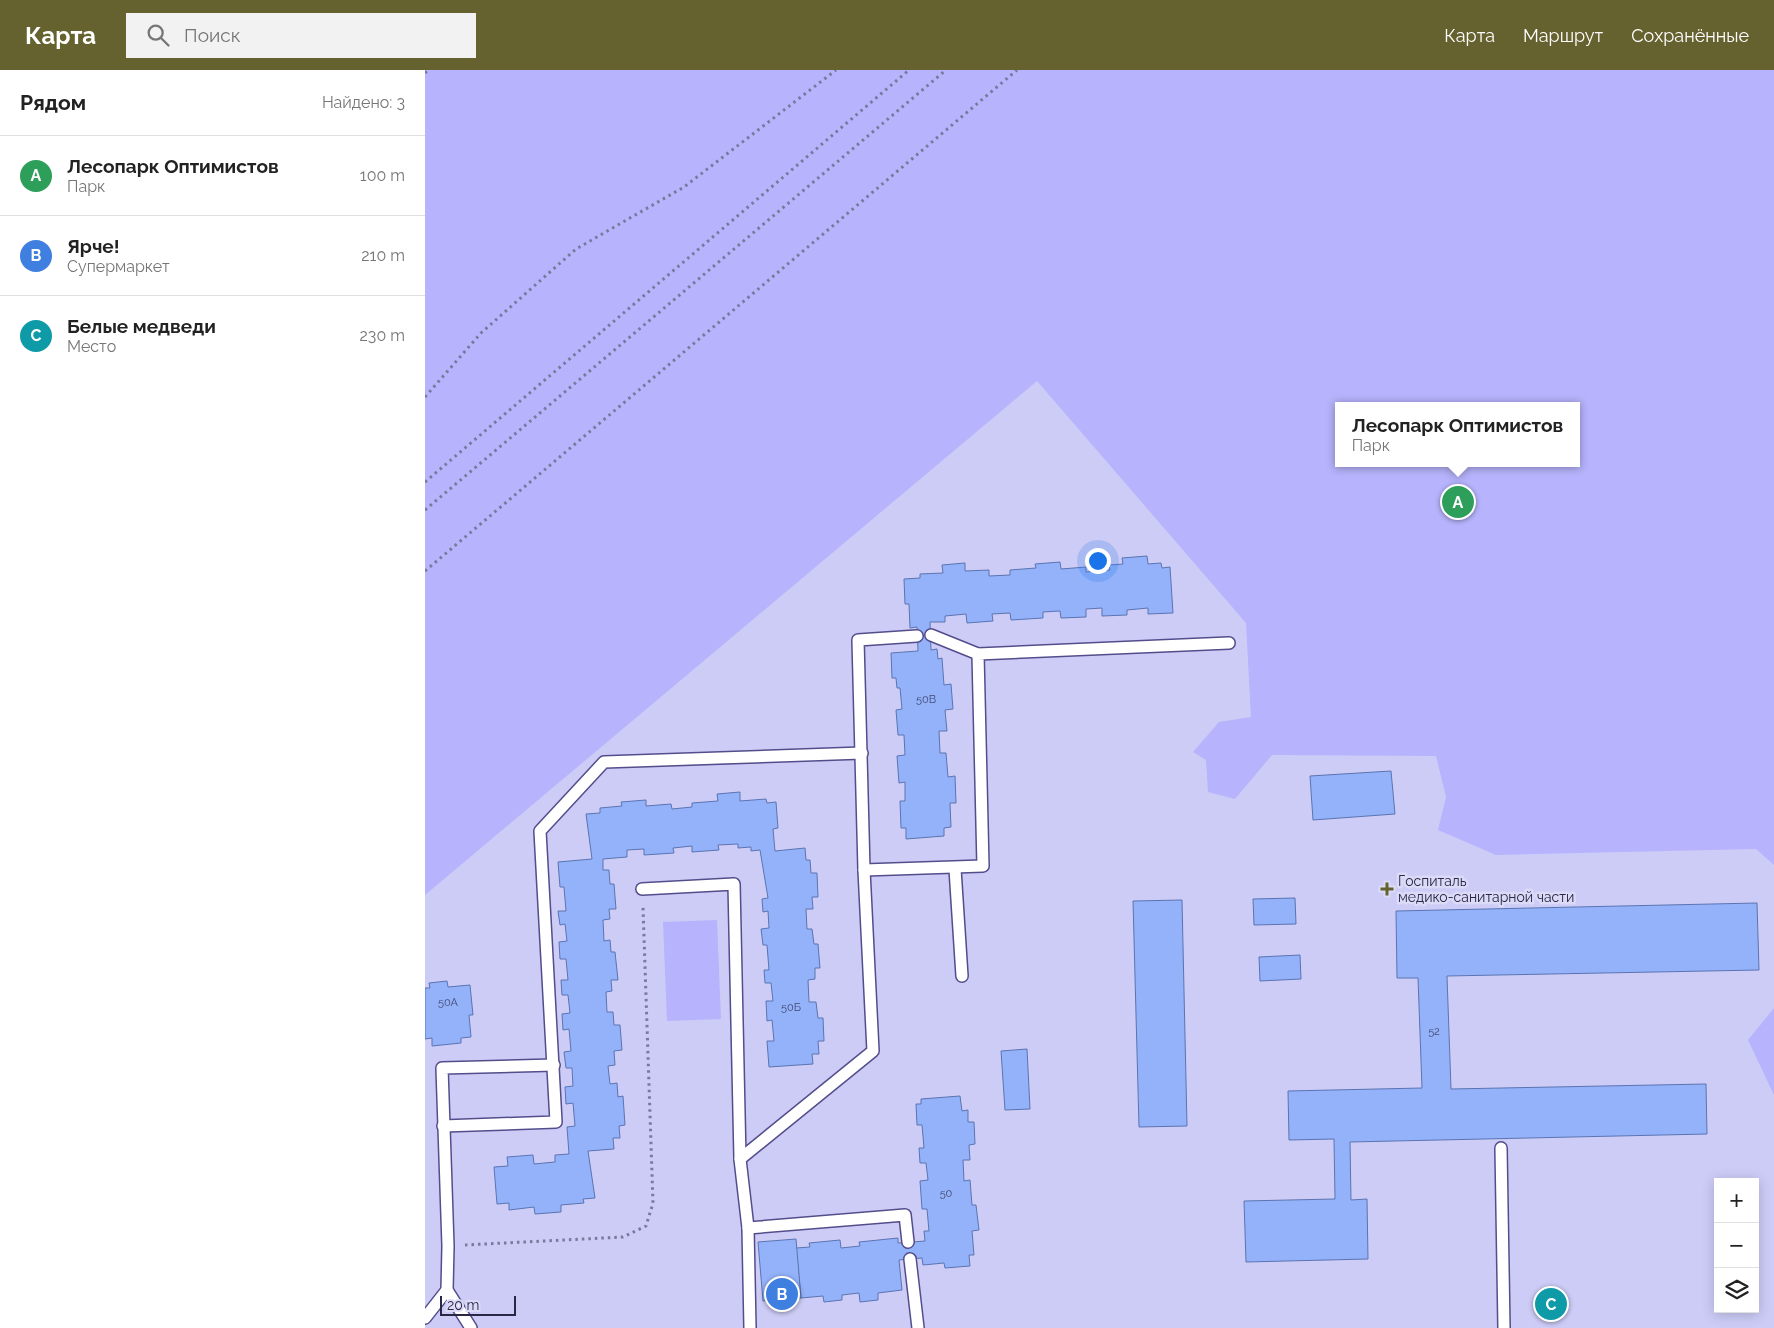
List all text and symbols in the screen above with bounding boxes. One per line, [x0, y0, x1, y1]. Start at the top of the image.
search box [126, 13, 476, 58]
text: Карта [25, 21, 96, 50]
icon: search [144, 21, 172, 49]
text: Поиск [184, 24, 241, 46]
text: Карта [1444, 25, 1495, 46]
text: Маршрут [1523, 25, 1603, 46]
text: Сохранённые [1631, 25, 1749, 46]
text: Рядом [20, 90, 86, 115]
text: Найдено: 3 [322, 93, 405, 112]
text: Лесопарк Оптимистов [67, 155, 279, 177]
text: A [31, 166, 41, 185]
text: 100 m [360, 166, 405, 185]
text: Парк [67, 177, 105, 196]
text: Ярче! [67, 235, 120, 257]
text: B [31, 246, 41, 265]
text: 210 m [361, 246, 405, 265]
text: Супермаркет [67, 257, 170, 276]
text: Белые медведи [67, 315, 216, 337]
text: C [31, 326, 41, 345]
text: 230 m [360, 326, 405, 345]
text: Место [67, 337, 116, 356]
popup [1335, 402, 1580, 467]
text: Лесопарк Оптимистов [1352, 414, 1563, 436]
text: Парк [1352, 436, 1390, 455]
pin: A [1442, 483, 1474, 521]
your location [1085, 548, 1111, 574]
house number: 50В [916, 693, 936, 706]
place label: Госпиталь медико-санитарной части [1398, 873, 1574, 905]
marker: Госпиталь медико-санитарной части [1380, 882, 1394, 896]
house number: 50А [438, 996, 459, 1009]
house number: 50Б [781, 1001, 801, 1014]
house number: 52 [1428, 1025, 1440, 1038]
map controls [1714, 1178, 1759, 1313]
button: + [1714, 1178, 1759, 1223]
house number: 50 [940, 1187, 953, 1200]
button: − [1714, 1223, 1759, 1268]
button: layers [1714, 1268, 1759, 1313]
pin: B [766, 1275, 798, 1313]
pin: C [1535, 1285, 1567, 1323]
scale bar [440, 1293, 516, 1316]
text: 20 m [447, 1297, 479, 1313]

